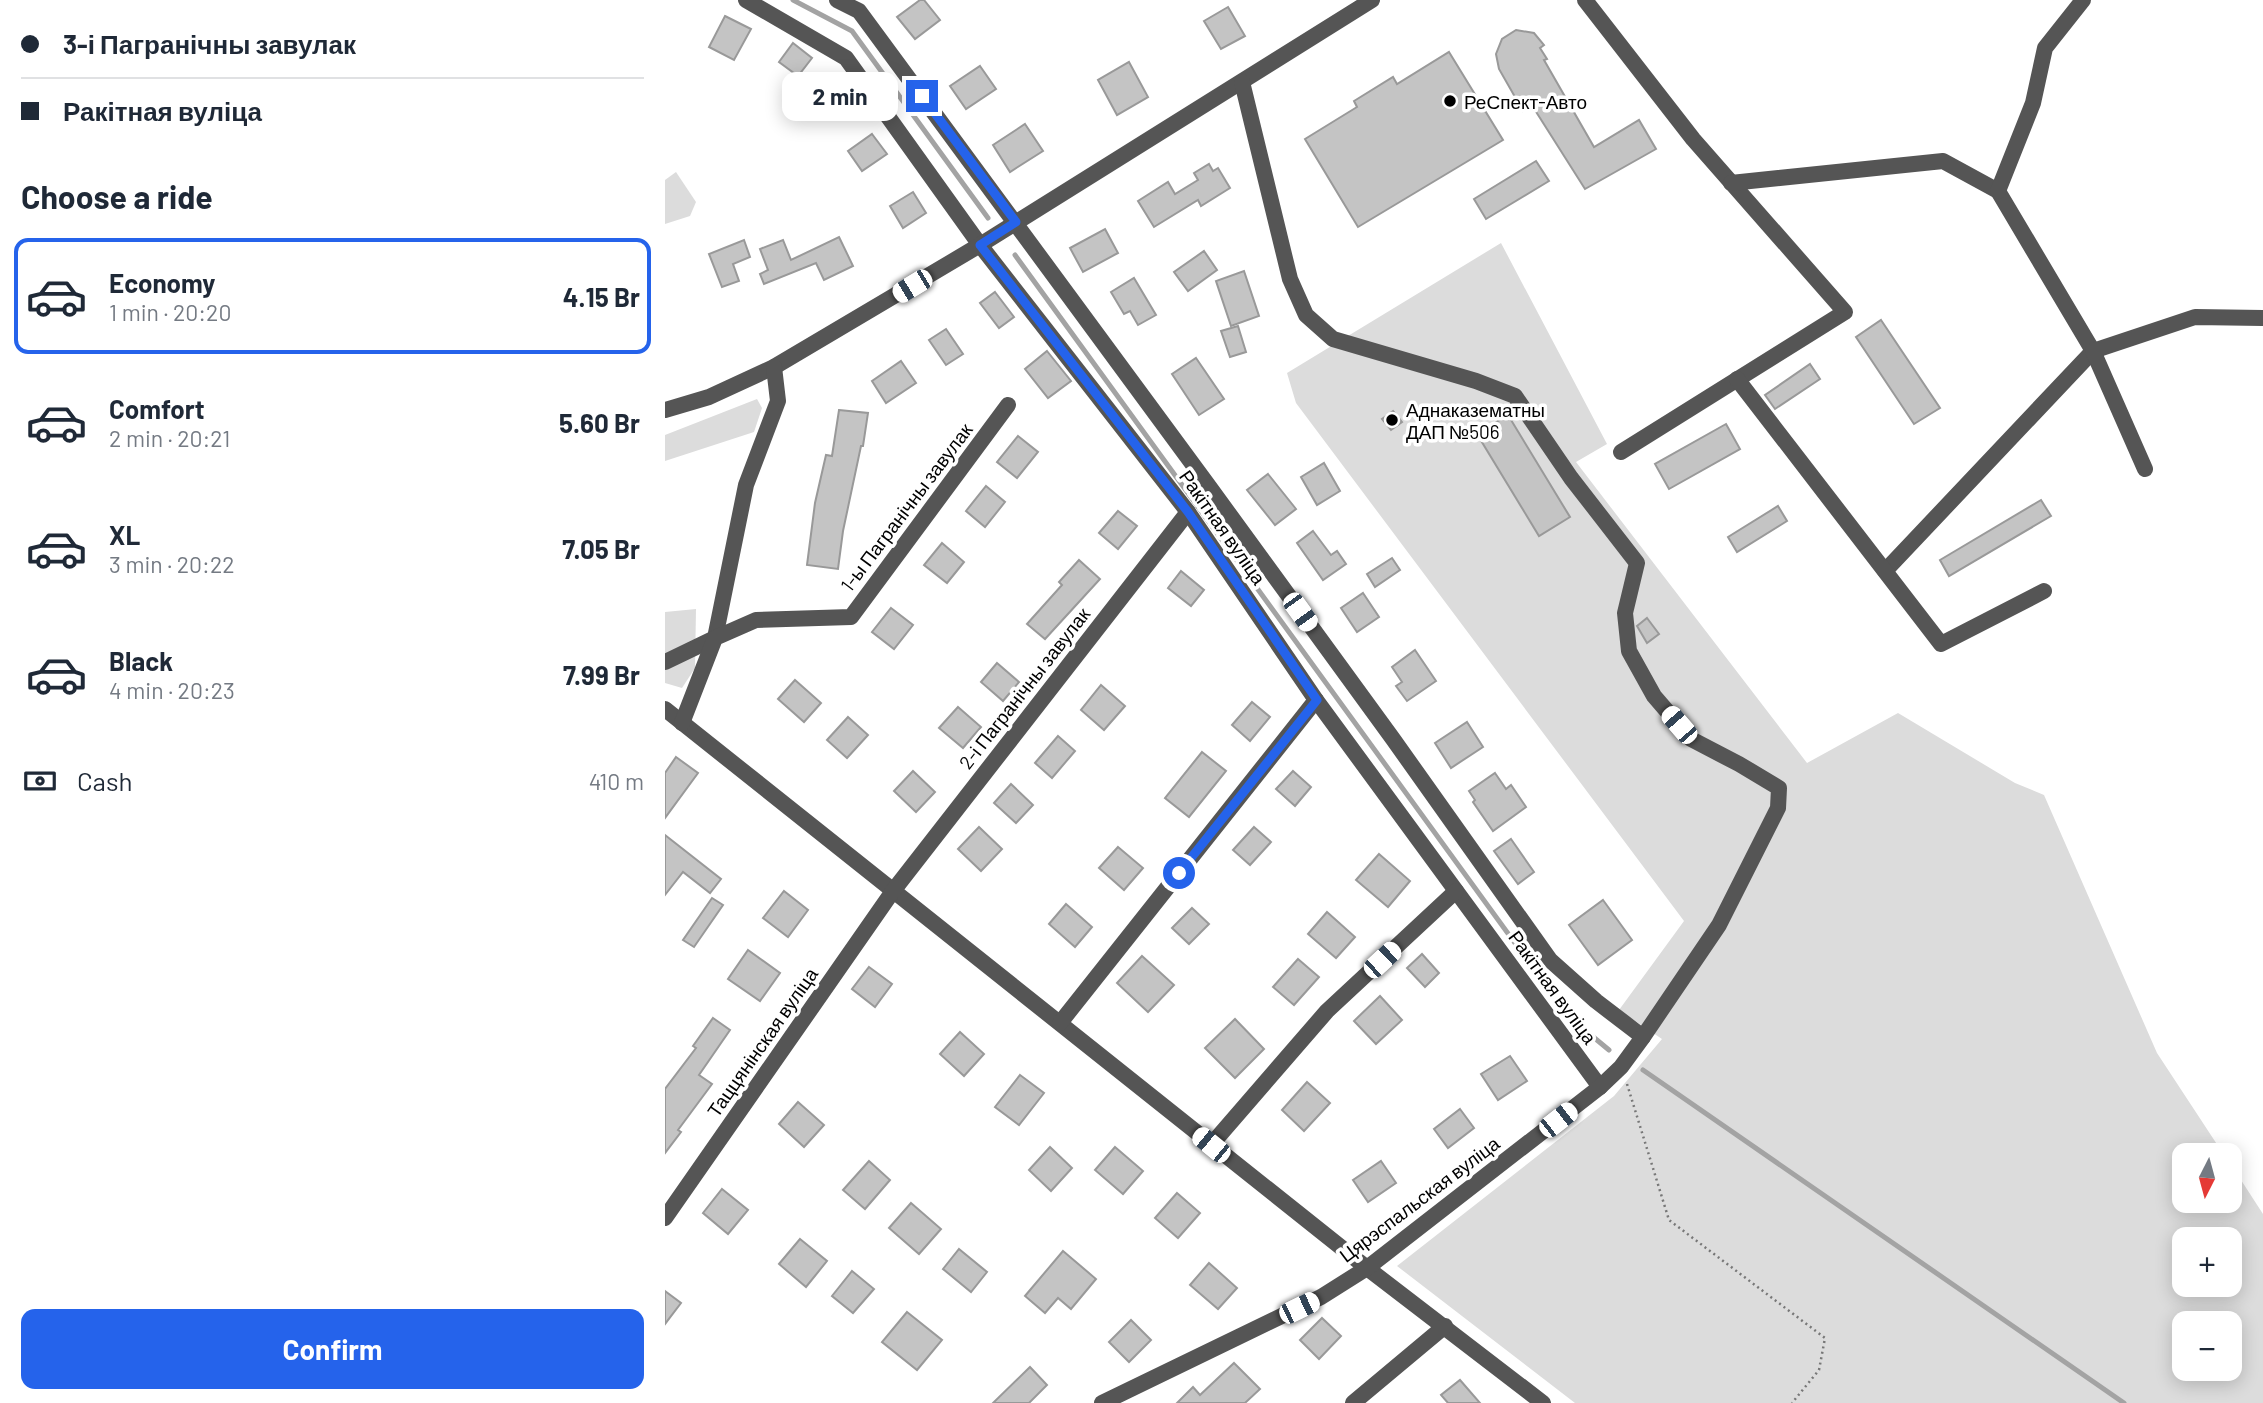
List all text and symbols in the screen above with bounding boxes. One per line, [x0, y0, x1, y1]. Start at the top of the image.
text: 3-і Пагранічны завулак [63, 28, 356, 59]
callout: 2 min [782, 72, 897, 120]
route end [906, 80, 938, 112]
text: 2 min [812, 82, 868, 110]
place label: РеСпект-Авто [1464, 90, 1587, 113]
marker: РеСпект-Авто [1442, 93, 1458, 109]
text: Ракітная вуліца [63, 95, 262, 126]
text: Choose a ride [21, 177, 213, 215]
icon: car [25, 265, 88, 328]
car [889, 266, 936, 306]
text: Economy [109, 267, 215, 298]
text: 4.15 Br [563, 281, 640, 312]
text: 1 min · 20:20 [109, 298, 231, 326]
icon: car [25, 391, 88, 454]
text: Comfort [109, 393, 205, 424]
place label: Аднаказематны ДАП №506 [1406, 398, 1545, 443]
text: 5.60 Br [559, 407, 640, 438]
marker: Аднаказематны ДАП №506 [1384, 412, 1400, 428]
street label: 1-ы Пагранічны завулак [835, 418, 977, 596]
text: 2 min · 20:21 [109, 424, 230, 452]
street label: Ракітная вуліца [1175, 465, 1271, 589]
icon: car [25, 517, 88, 580]
text: XL [109, 519, 140, 550]
text: 7.05 Br [562, 533, 640, 564]
text: 3 min · 20:22 [109, 550, 235, 578]
car [1280, 589, 1321, 635]
street label: 2-і Пагранічны завулак [954, 602, 1095, 773]
icon: car [25, 643, 88, 706]
text: Black [109, 645, 173, 676]
text: 7.99 Br [563, 659, 640, 690]
text: 4 min · 20:23 [109, 676, 235, 704]
car [1658, 702, 1701, 748]
icon: cash [21, 762, 59, 800]
text: Cash [77, 765, 132, 796]
text: 410 m [589, 767, 644, 795]
route start [1163, 857, 1195, 889]
street label: Ракітная вуліца [1504, 926, 1602, 1049]
car [1360, 938, 1405, 982]
street label: Таццянінская вуліца [702, 963, 822, 1121]
car [1535, 1099, 1582, 1141]
car [1189, 1124, 1234, 1166]
street label: Цярэспальская вуліца [1334, 1131, 1504, 1267]
north arrow [2172, 1143, 2242, 1213]
map controls [2172, 1143, 2242, 1381]
button: + [2172, 1227, 2242, 1297]
car [1276, 1289, 1323, 1327]
button: Confirm [21, 1309, 644, 1389]
button: − [2172, 1311, 2242, 1381]

